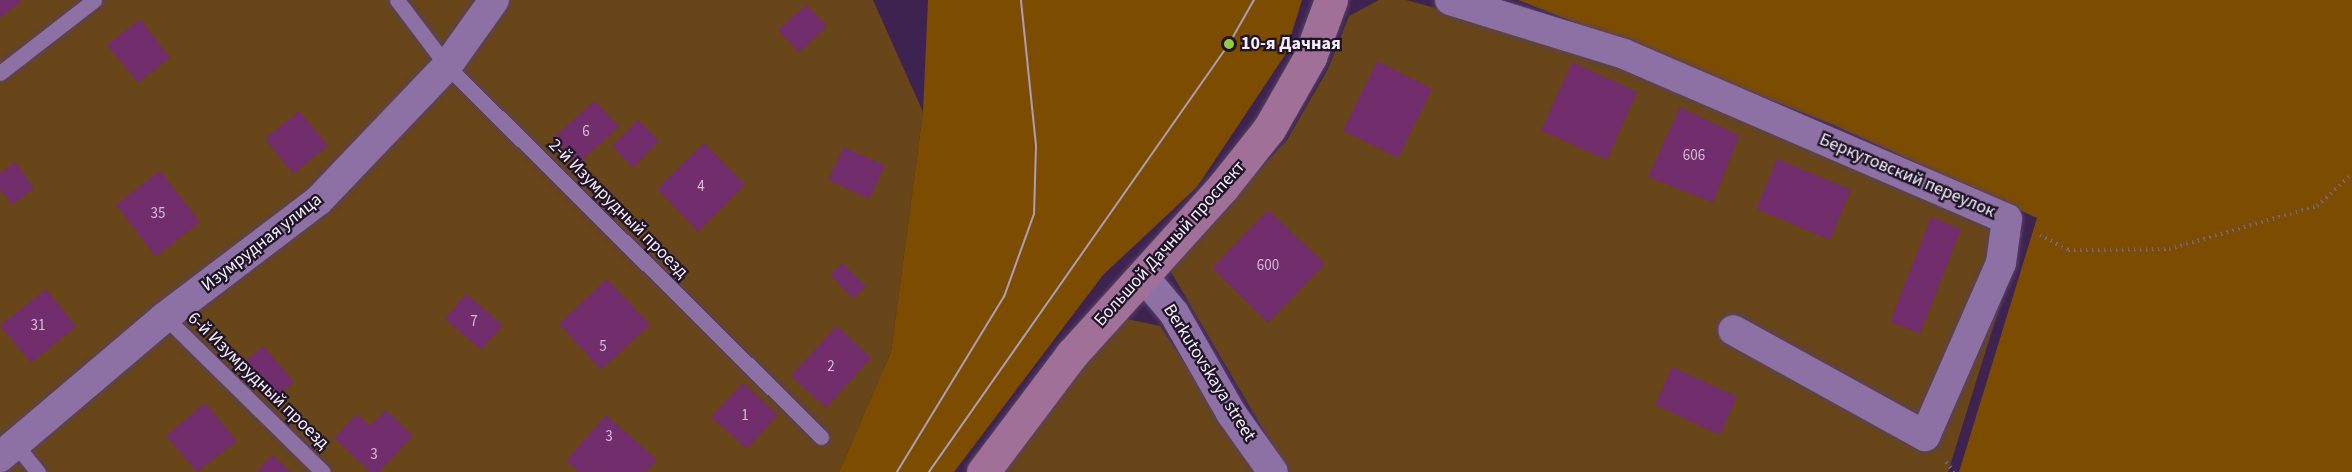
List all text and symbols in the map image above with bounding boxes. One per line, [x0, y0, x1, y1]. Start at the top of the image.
place label: 10-я Дачная [1241, 33, 1341, 55]
marker: 10-я Дачная [1222, 37, 1236, 51]
house number: 6 [582, 123, 590, 141]
street label: Беркутовский переулок [1816, 129, 1998, 223]
street label: 2-й Изумрудный проезд [544, 135, 692, 283]
house number: 606 [1683, 147, 1705, 165]
street label: Большой Дачный проспект [1090, 157, 1250, 331]
house number: 4 [697, 178, 705, 196]
street label: Изумрудная улица [198, 189, 326, 297]
house number: 35 [151, 205, 165, 223]
house number: 600 [1257, 257, 1279, 275]
street label: Berkutovskaya street [1158, 301, 1260, 445]
street label: 6-й Изумрудный проезд [183, 308, 333, 454]
house number: 7 [470, 313, 478, 331]
house number: 31 [31, 317, 45, 335]
house number: 5 [599, 338, 607, 356]
house number: 2 [827, 358, 835, 376]
house number: 1 [741, 407, 749, 425]
house number: 3 [605, 428, 613, 446]
house number: 3 [370, 446, 378, 464]

